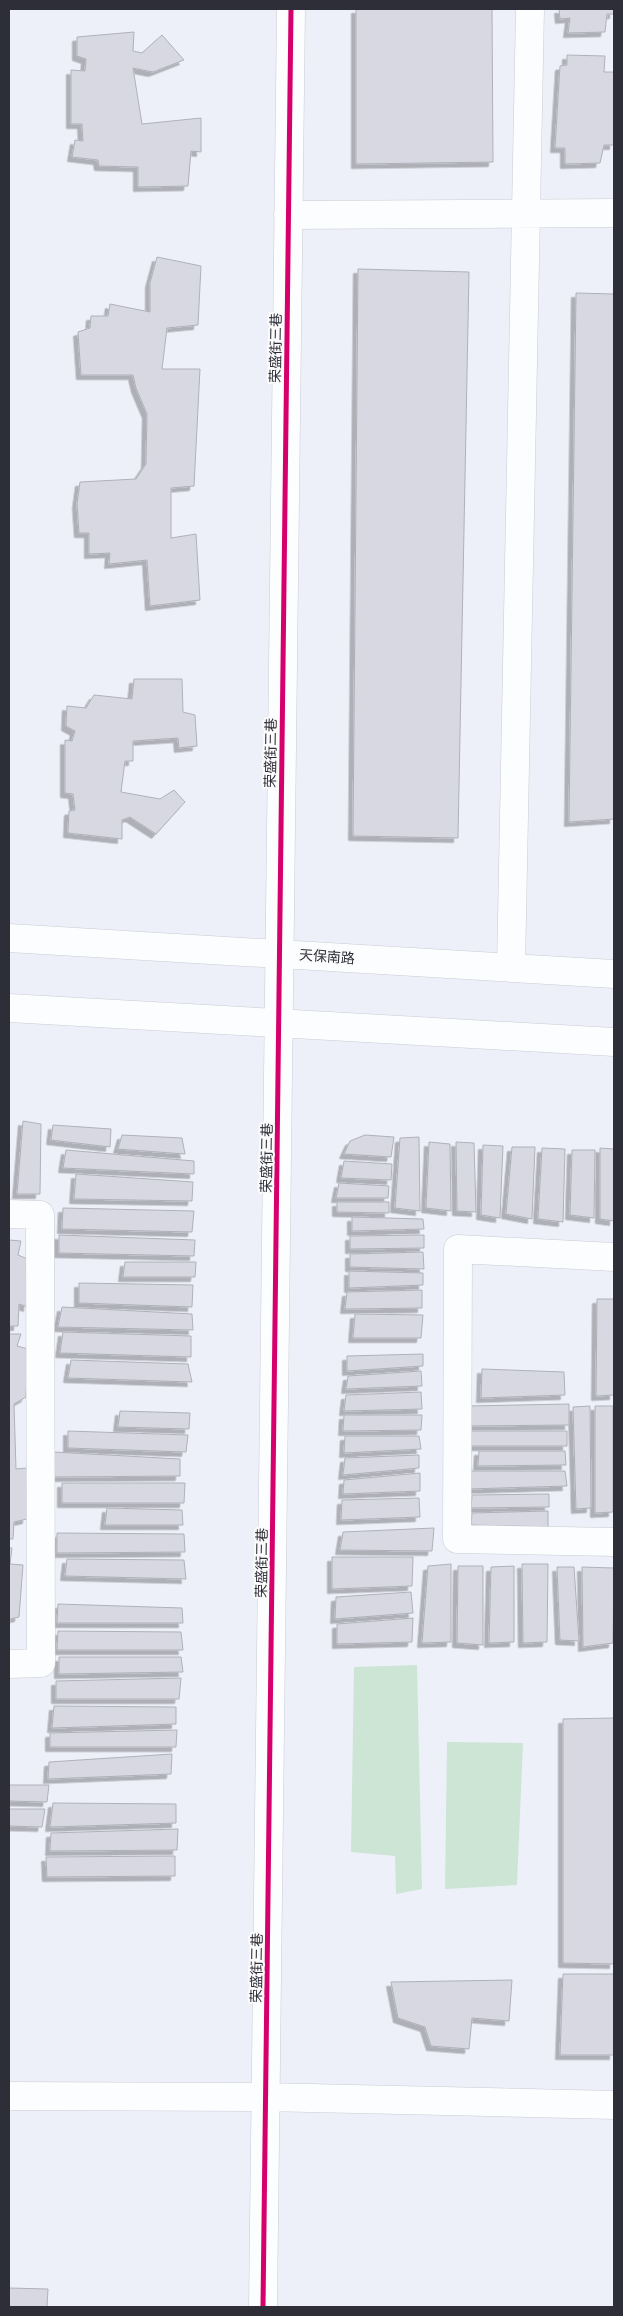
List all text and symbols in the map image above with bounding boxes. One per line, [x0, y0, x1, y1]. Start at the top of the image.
street label: 荣盛街三巷 [265, 313, 285, 383]
street label: 荣盛街三巷 [260, 718, 280, 788]
street label: 天保南路 [298, 945, 356, 967]
street label: 荣盛街三巷 [256, 1123, 276, 1193]
street label: 荣盛街三巷 [251, 1528, 271, 1598]
street label: 荣盛街三巷 [246, 1933, 266, 2003]

